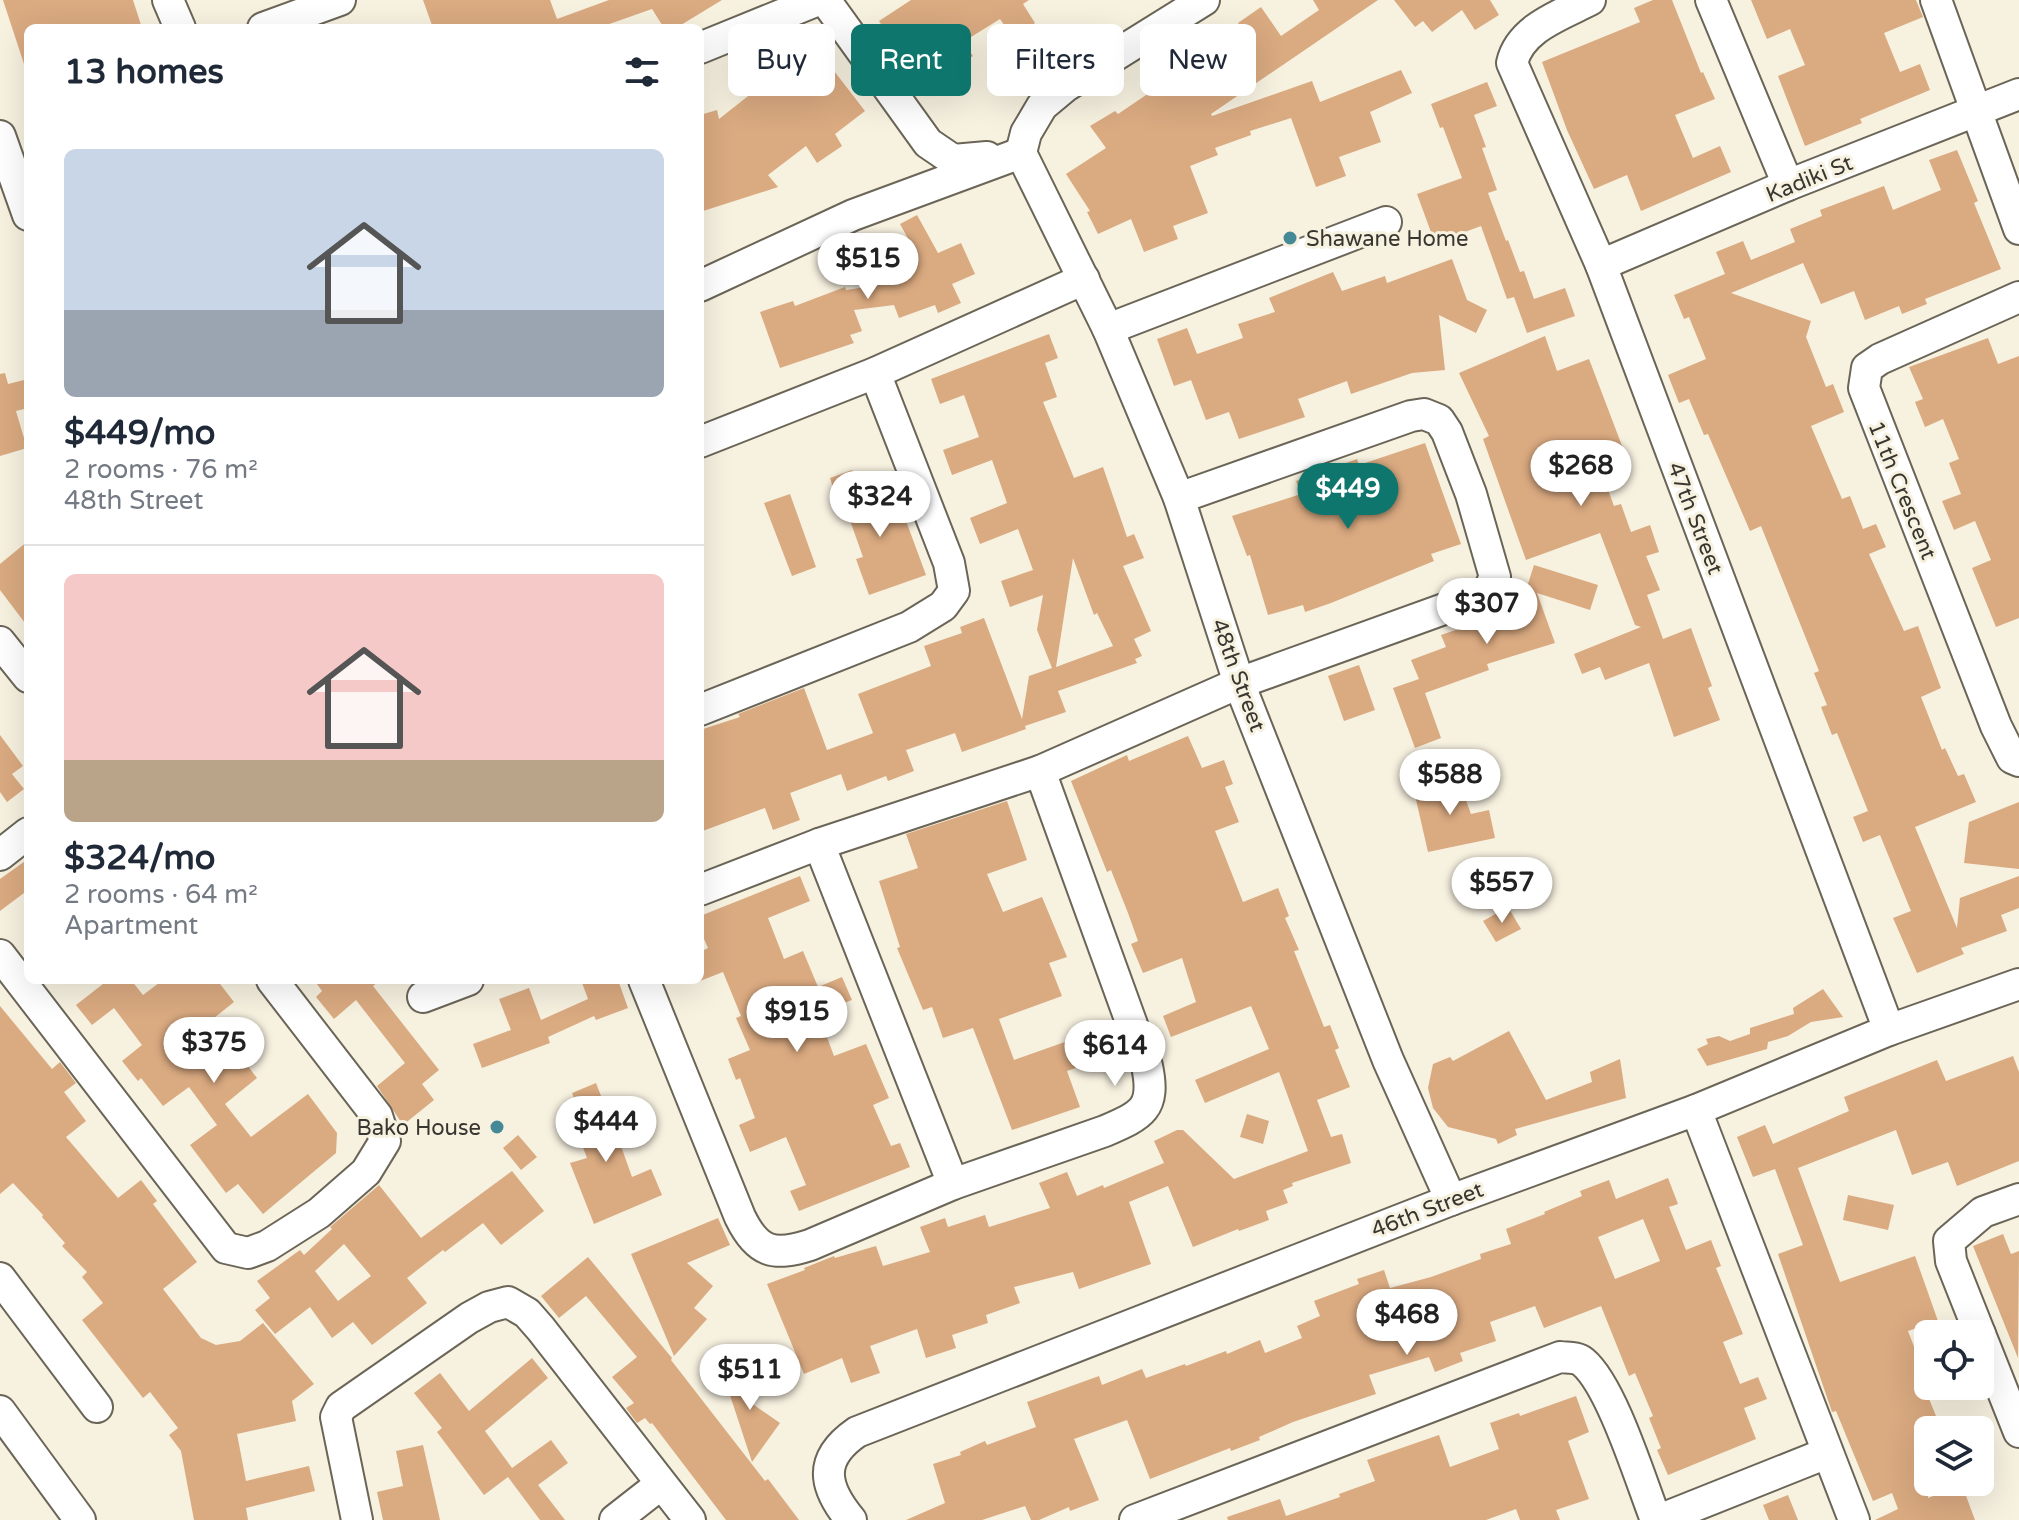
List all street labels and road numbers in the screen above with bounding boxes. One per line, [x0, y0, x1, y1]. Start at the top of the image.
street label: Kadiki St [1762, 150, 1856, 208]
street label: 11th Crescent [1862, 417, 1942, 563]
street label: 47th Street [1662, 459, 1728, 578]
street label: 48th Street [1206, 615, 1270, 735]
street label: 46th Street [1368, 1177, 1487, 1243]

